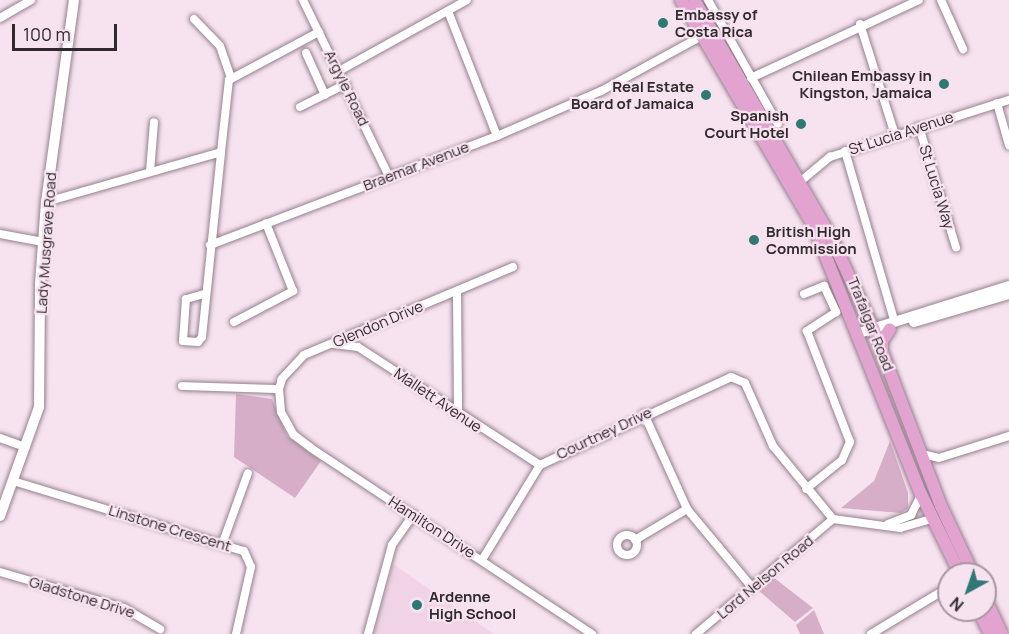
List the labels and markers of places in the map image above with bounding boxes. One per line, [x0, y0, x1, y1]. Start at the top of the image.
place label: Embassy of Costa Rica [675, 5, 757, 40]
marker: Embassy of Costa Rica [656, 16, 670, 30]
place label: Chilean Embassy in Kingston, Jamaica [792, 66, 932, 101]
place label: Real Estate Board of Jamaica [571, 77, 694, 112]
marker: Chilean Embassy in Kingston, Jamaica [937, 77, 951, 91]
marker: Real Estate Board of Jamaica [699, 88, 713, 102]
place label: Spanish Court Hotel [704, 106, 789, 141]
marker: Spanish Court Hotel [794, 117, 808, 131]
place label: British High Commission [766, 222, 857, 257]
marker: British High Commission [747, 233, 761, 247]
place label: Ardenne High School [429, 587, 516, 622]
marker: Ardenne High School [410, 598, 424, 612]

